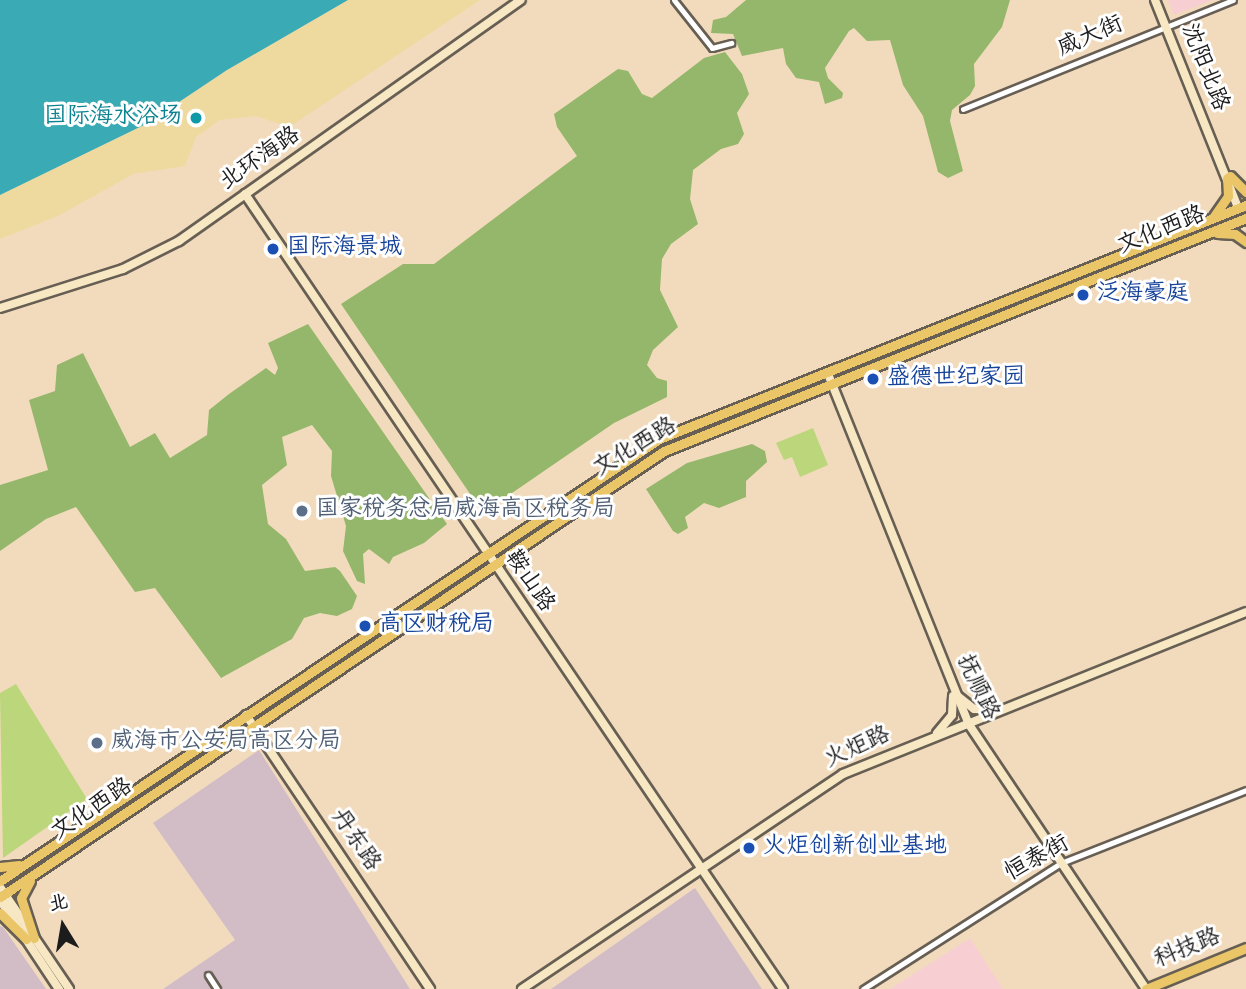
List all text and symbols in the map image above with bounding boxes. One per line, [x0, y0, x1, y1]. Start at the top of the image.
street label: 威大街 [1054, 12, 1128, 64]
street label: 沈阳北路 [1173, 20, 1233, 116]
place label: 国际海水浴场 [44, 104, 182, 132]
marker: 国际海水浴场 [188, 110, 204, 126]
street label: 北环海路 [215, 122, 307, 198]
street label: 文化西路 [1114, 202, 1210, 262]
place label: 国际海景城 [287, 235, 402, 263]
marker: 国际海景城 [265, 241, 281, 257]
place label: 泛海豪庭 [1097, 281, 1189, 309]
marker: 泛海豪庭 [1075, 287, 1091, 303]
place label: 盛德世纪家园 [887, 365, 1025, 393]
marker: 盛德世纪家园 [865, 371, 881, 387]
street label: 文化西路 [589, 413, 683, 485]
place label: 国家税务总局威海高区税务局 [316, 497, 615, 525]
marker: 国家税务总局威海高区税务局 [294, 503, 310, 519]
street label: 鞍山路 [497, 546, 559, 618]
place label: 高区财税局 [379, 612, 494, 640]
marker: 高区财税局 [357, 618, 373, 634]
street label: 抚顺路 [949, 651, 1003, 725]
street label: 火炬路 [821, 722, 895, 776]
place label: 威海市公安局高区分局 [111, 729, 341, 757]
marker: 威海市公安局高区分局 [89, 735, 105, 751]
street label: 文化西路 [47, 774, 139, 848]
street label: 丹东路 [323, 805, 385, 877]
street label: 恒泰街 [1001, 831, 1075, 889]
place label: 火炬创新创业基地 [763, 834, 947, 862]
marker: 火炬创新创业基地 [741, 840, 757, 856]
text: 北 [47, 890, 71, 920]
north arrow [28, 891, 98, 961]
street label: 科技路 [1151, 924, 1225, 976]

